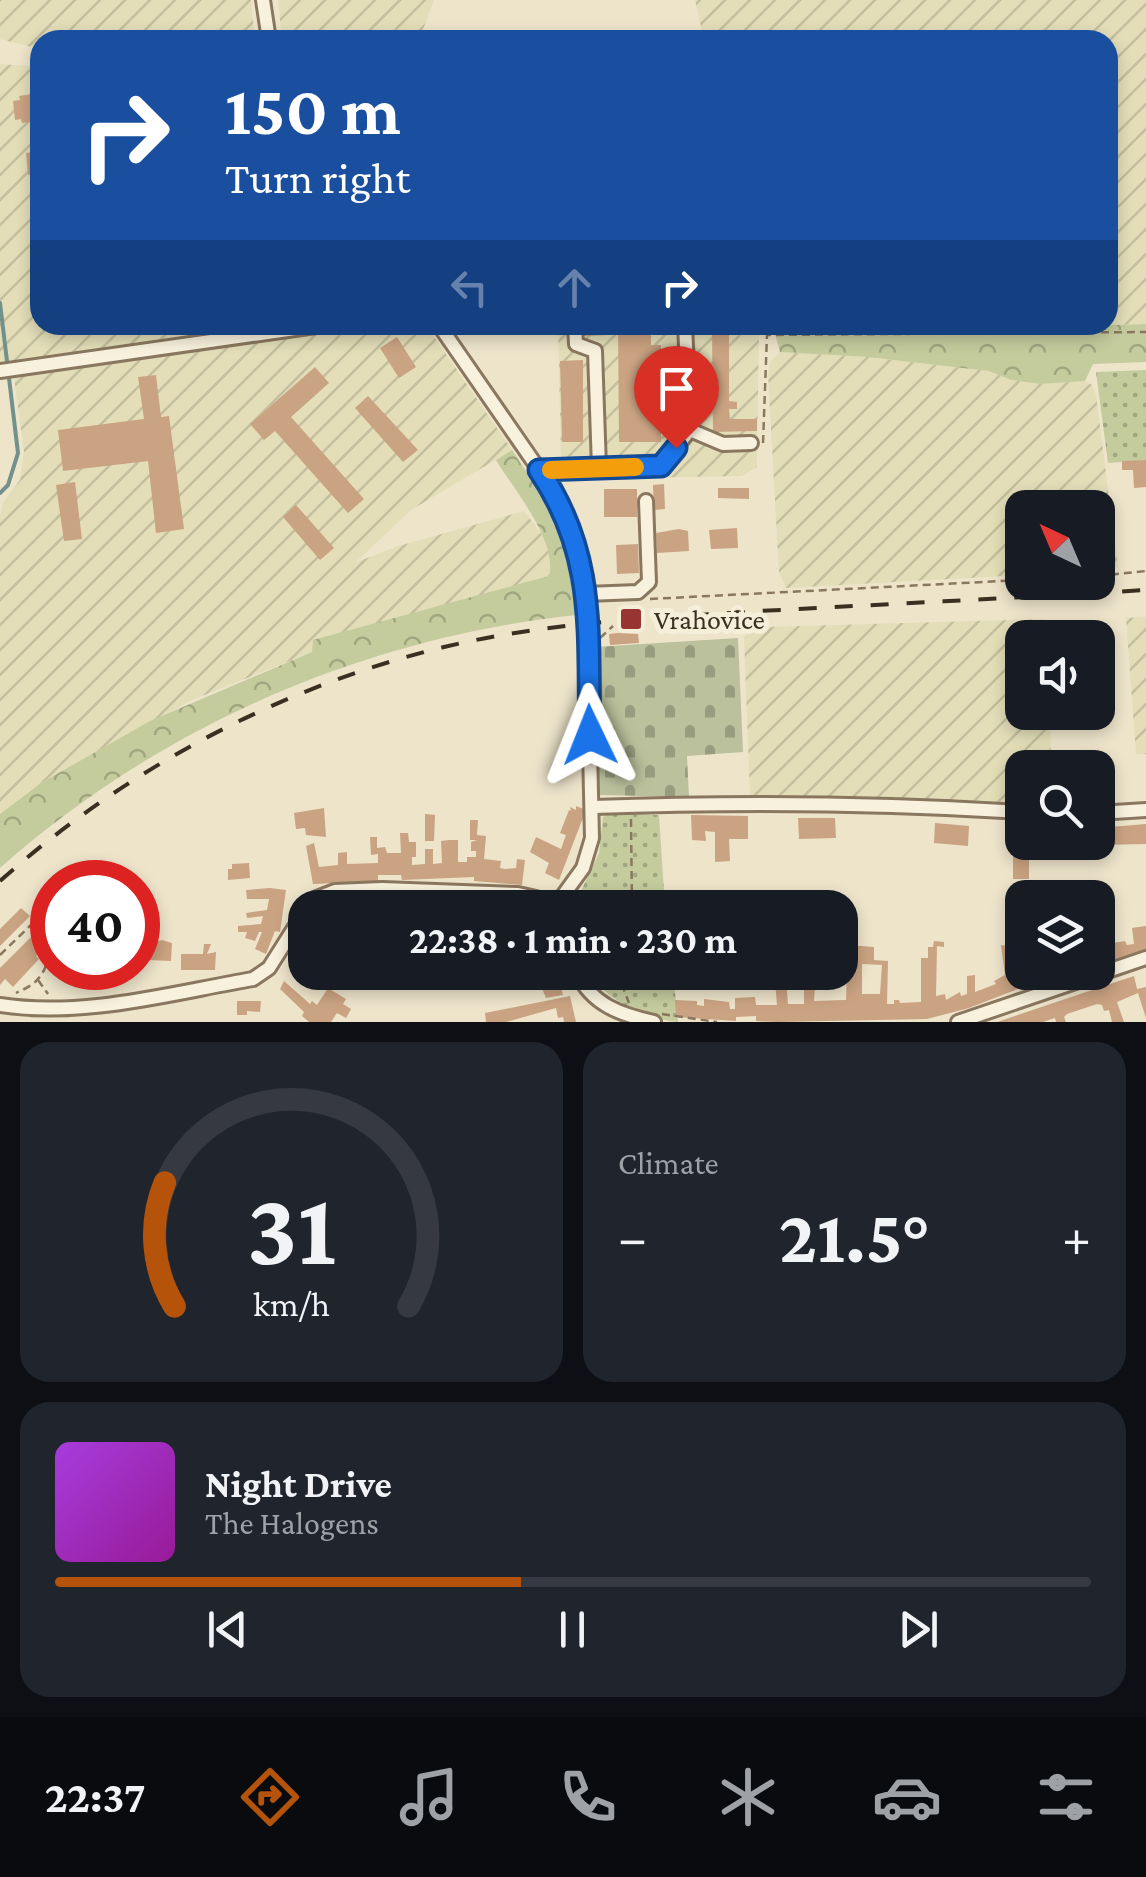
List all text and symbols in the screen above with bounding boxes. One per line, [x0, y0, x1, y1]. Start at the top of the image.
icon: right [60, 70, 190, 200]
text: 150 m [225, 71, 401, 149]
text: Turn right [225, 153, 410, 203]
icon: left [442, 260, 497, 315]
icon: ahead [547, 260, 602, 315]
icon: right [652, 260, 707, 315]
pin [634, 346, 719, 449]
icon: arrive [649, 361, 704, 416]
north arrow [1005, 490, 1115, 600]
map controls [1005, 490, 1115, 990]
place label: Vrahovice [654, 604, 765, 635]
marker: Vrahovice [618, 606, 644, 632]
button: sound [1005, 620, 1115, 730]
position arrow [538, 683, 642, 787]
button: search [1005, 750, 1115, 860]
speed limit sign: 40 [30, 860, 160, 990]
button: layers [1005, 880, 1115, 990]
text: 22:38 · 1 min · 230 m [409, 919, 737, 961]
text: Climate [618, 1145, 719, 1181]
text: 31 [247, 1171, 336, 1286]
text: 21.5° [779, 1195, 930, 1278]
text: − [618, 1207, 647, 1268]
text: + [1062, 1207, 1091, 1268]
text: km/h [253, 1284, 330, 1324]
text: Night Drive [205, 1463, 392, 1505]
text: The Halogens [205, 1505, 379, 1541]
icon: previous [200, 1602, 255, 1657]
icon: pause [545, 1602, 600, 1657]
icon: next [891, 1602, 946, 1657]
icon: directions [235, 1762, 305, 1832]
icon: music [394, 1762, 464, 1832]
icon: phone [553, 1762, 623, 1832]
icon: climate [713, 1762, 783, 1832]
icon: car [872, 1762, 942, 1832]
icon: filters [1031, 1762, 1101, 1832]
text: 22:37 [45, 1772, 146, 1822]

